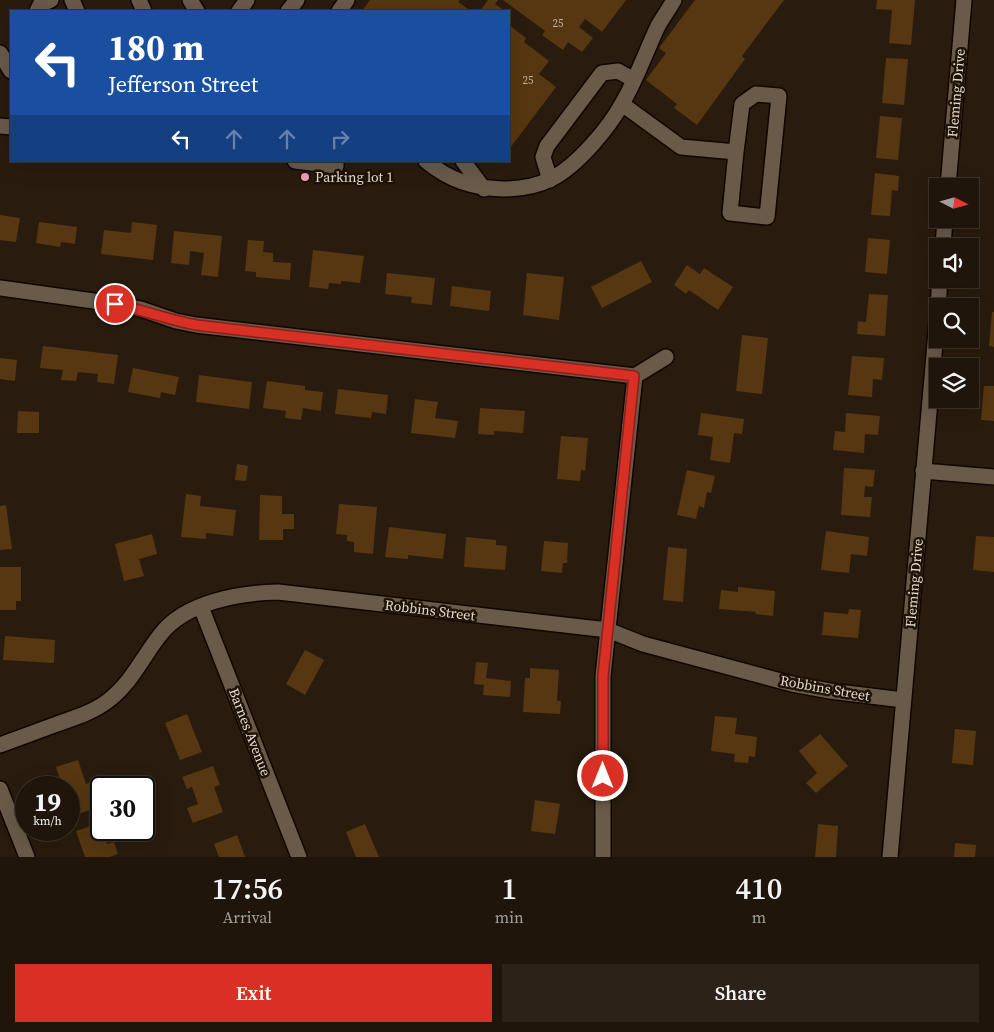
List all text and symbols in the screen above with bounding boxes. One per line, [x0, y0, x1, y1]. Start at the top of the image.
house number: 25 [553, 16, 564, 31]
text: 180 m [108, 24, 204, 72]
icon: left [25, 30, 90, 95]
street label: Fleming Drive [942, 48, 970, 138]
text: Jefferson Street [108, 69, 258, 99]
house number: 25 [523, 73, 534, 88]
icon: left [167, 125, 195, 153]
icon: ahead [220, 125, 248, 153]
icon: ahead [273, 125, 301, 153]
icon: right [326, 125, 354, 153]
place label: Parking lot 1 [315, 167, 393, 187]
marker: Parking lot 1 [299, 171, 311, 183]
north arrow [929, 178, 979, 228]
map controls [929, 178, 979, 408]
button: sound [929, 238, 979, 288]
pin [94, 283, 136, 325]
icon: arrive [101, 290, 129, 318]
button: search [929, 298, 979, 348]
button: layers [929, 358, 979, 408]
street label: Fleming Drive [900, 538, 928, 628]
street label: Robbins Street [384, 595, 477, 626]
street label: Robbins Street [779, 670, 872, 706]
street label: Barnes Avenue [224, 685, 276, 779]
position arrow [576, 749, 628, 801]
speed limit sign: 30 [90, 776, 155, 841]
text: 19 [34, 785, 61, 819]
text: km/h [33, 813, 62, 829]
text: 17:56 [212, 868, 283, 909]
text: 1 [501, 868, 517, 909]
text: 410 [735, 868, 782, 909]
text: Arrival [223, 906, 272, 928]
text: min [495, 906, 524, 928]
text: m [752, 906, 766, 928]
button: Exit [15, 964, 492, 1022]
button: Share [502, 964, 979, 1022]

